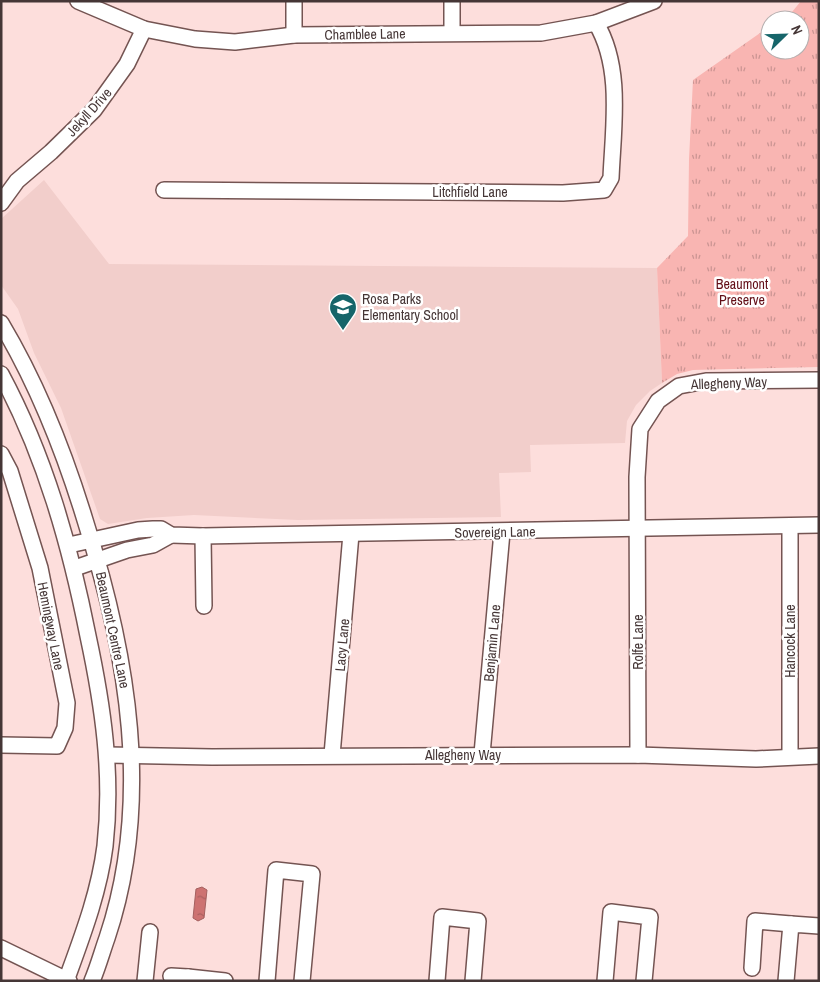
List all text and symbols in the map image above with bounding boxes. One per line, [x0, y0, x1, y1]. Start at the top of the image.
north arrow [760, 10, 810, 60]
text: N [787, 23, 807, 37]
street label: Chamblee Lane [324, 24, 406, 44]
street label: Jekyll Drive [62, 84, 116, 140]
street label: Litchfield Lane [432, 183, 508, 201]
park label: Beaumont Preserve [716, 275, 768, 309]
place label: Rosa Parks Elementary School [362, 290, 458, 324]
school or university icon: Rosa Parks Elementary School [328, 292, 358, 331]
street label: Allegheny Way [690, 373, 768, 393]
street label: Sovereign Lane [454, 522, 536, 542]
street label: Beaumont Centre Lane [92, 570, 134, 690]
street label: Hemingway Lane [34, 580, 68, 672]
street label: Benjamin Lane [480, 604, 504, 682]
street label: Hancock Lane [781, 604, 799, 678]
street label: Rolfe Lane [629, 614, 647, 670]
street label: Lacy Lane [331, 618, 353, 672]
street label: Allegheny Way [424, 746, 501, 764]

